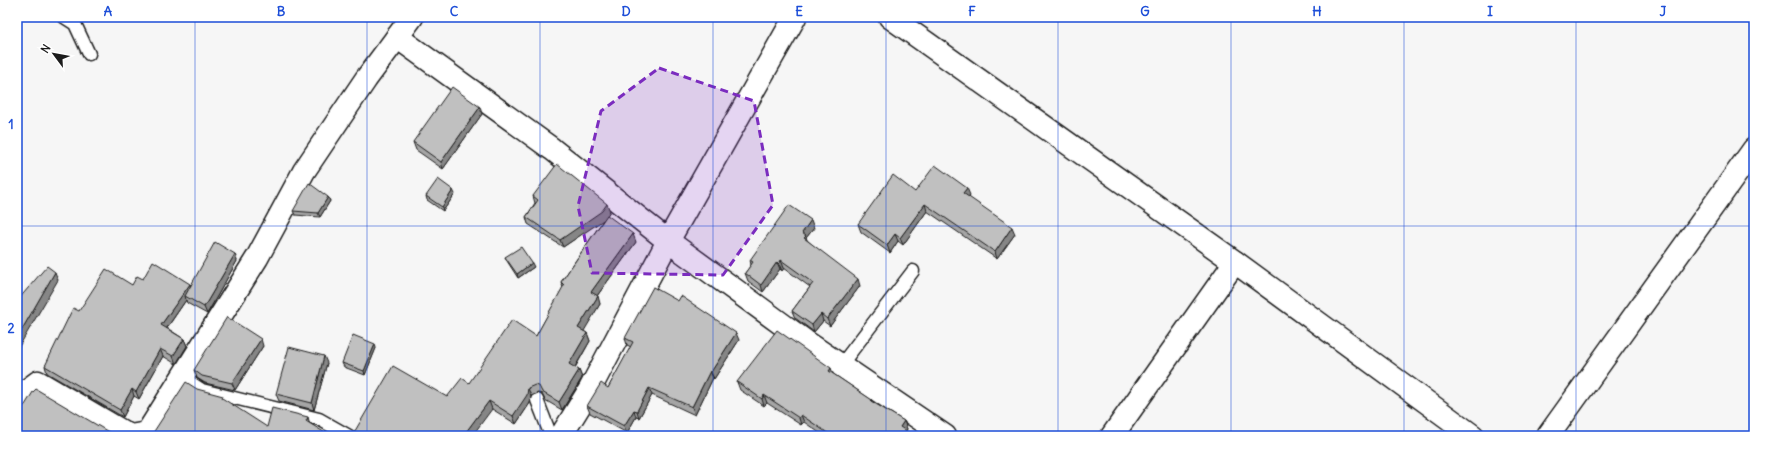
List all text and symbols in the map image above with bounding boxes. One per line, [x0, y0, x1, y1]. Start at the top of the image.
text: A [104, 3, 113, 20]
text: B [277, 3, 286, 20]
text: C [450, 3, 459, 20]
text: D [621, 3, 631, 20]
text: E [795, 3, 803, 20]
text: F [968, 3, 976, 20]
text: G [1140, 3, 1150, 20]
text: H [1312, 3, 1322, 20]
text: I [1487, 3, 1493, 20]
text: J [1660, 3, 1667, 20]
north arrow [34, 34, 74, 74]
text: N [38, 42, 53, 56]
text: 1 [8, 116, 14, 133]
text: 2 [7, 320, 15, 337]

